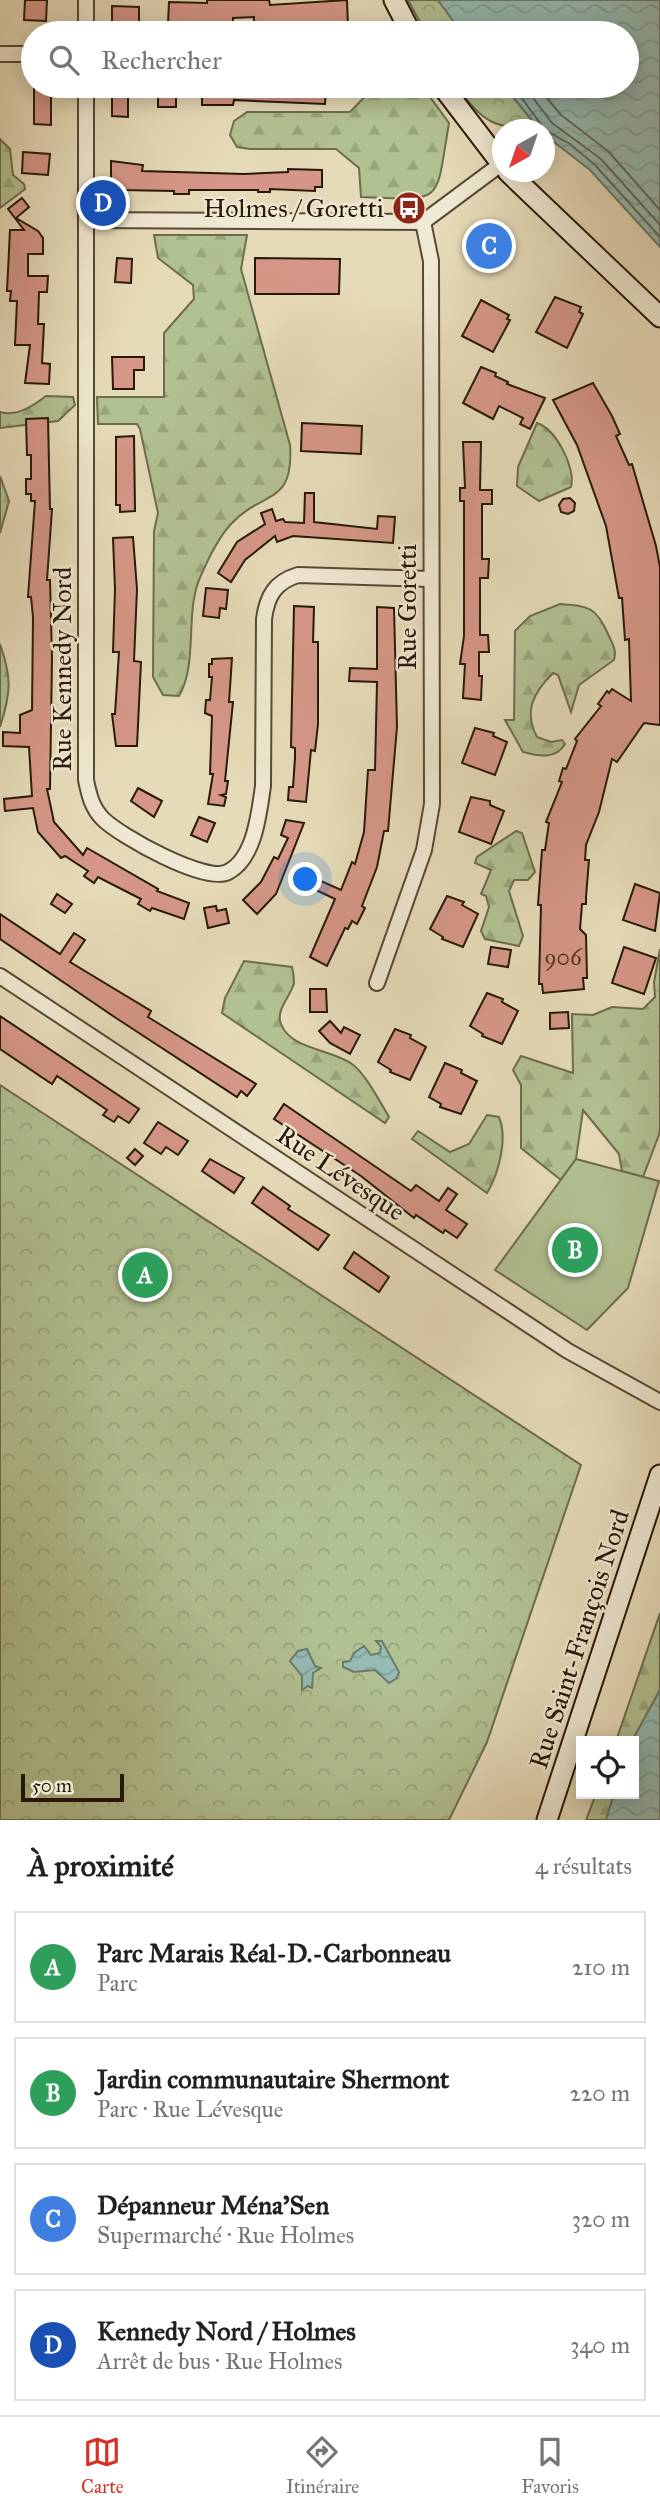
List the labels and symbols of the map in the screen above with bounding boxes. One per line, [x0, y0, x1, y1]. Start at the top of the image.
north arrow [492, 119, 555, 182]
pin: D [80, 177, 126, 229]
bus stop icon: Holmes / Goretti [390, 189, 428, 227]
place label: Holmes / Goretti [203, 192, 384, 224]
pin: C [466, 220, 512, 272]
street label: Rue Goretti [391, 544, 423, 670]
street label: Rue Kennedy Nord [46, 567, 78, 771]
your location [288, 862, 322, 896]
house number: 906 [544, 943, 583, 971]
street label: Rue Lévesque [271, 1118, 411, 1228]
pin: B [552, 1224, 598, 1276]
pin: A [122, 1249, 168, 1301]
street label: Rue Saint-François Nord [522, 1505, 636, 1773]
scale bar [21, 1771, 124, 1803]

